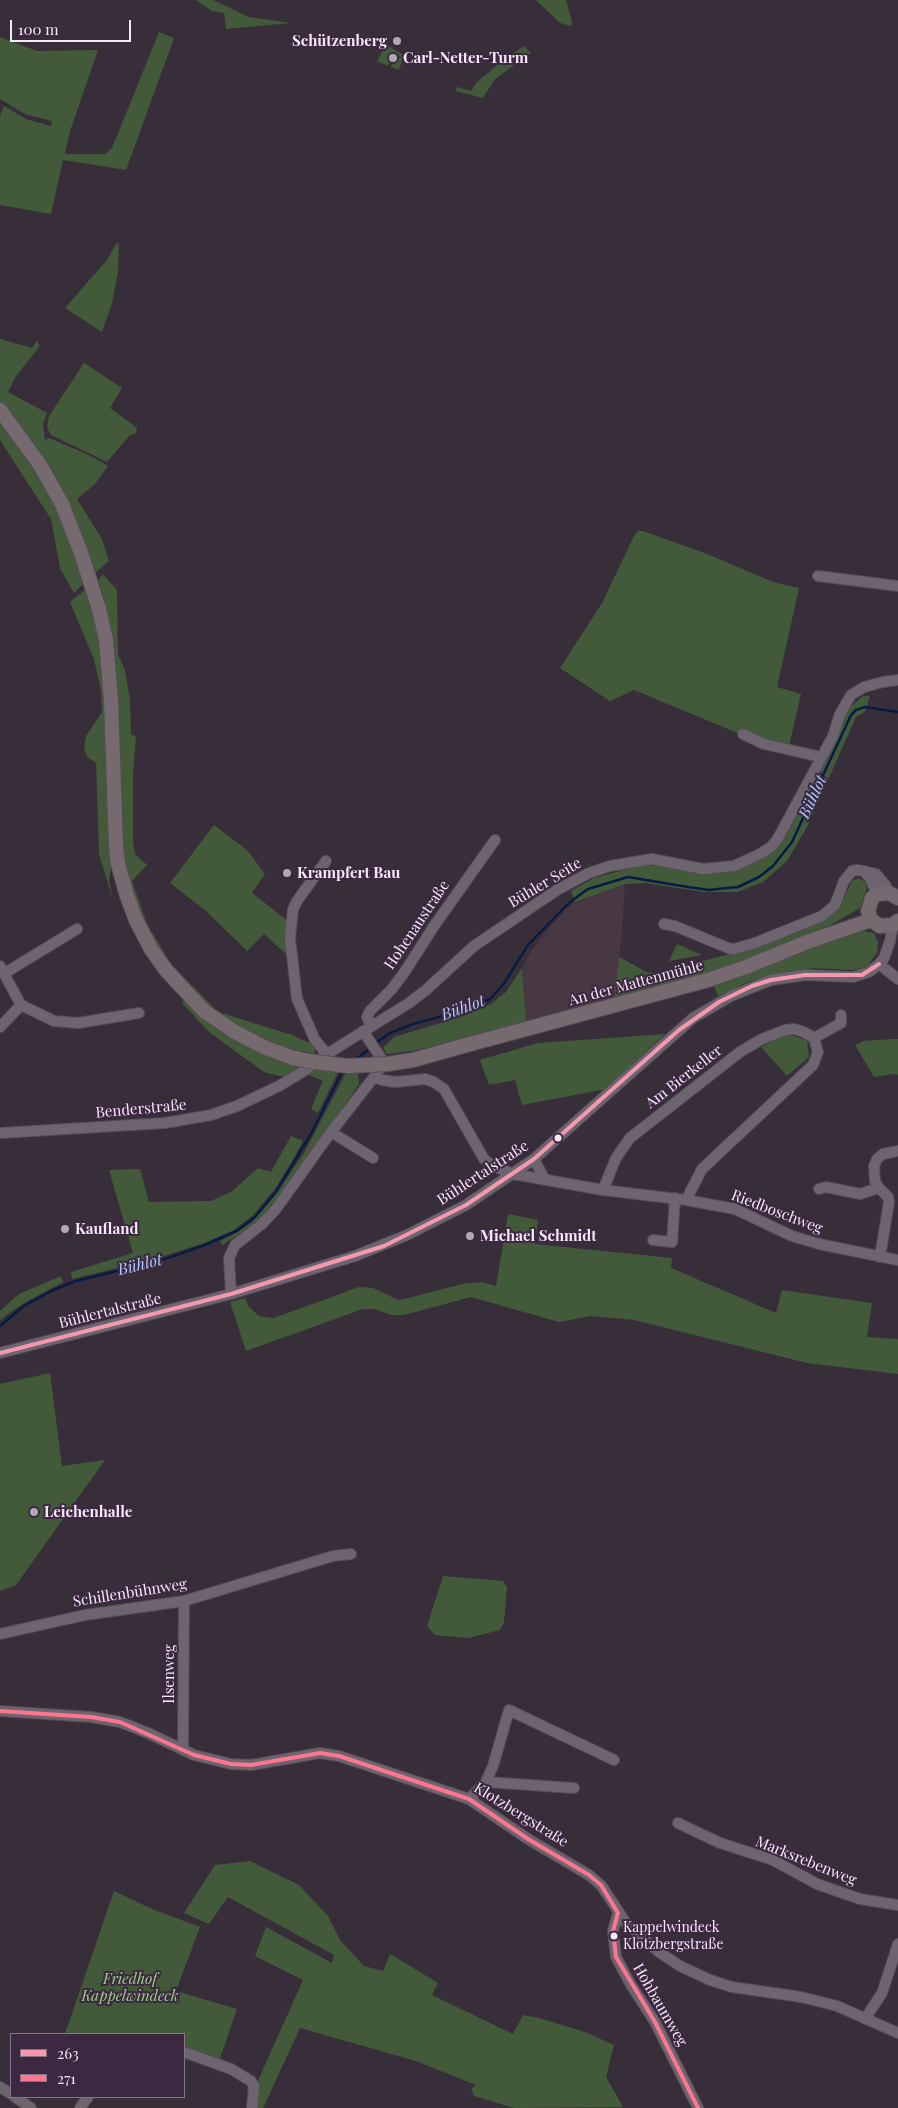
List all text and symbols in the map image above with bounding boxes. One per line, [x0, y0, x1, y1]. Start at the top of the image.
scale bar [12, 10, 134, 42]
text: 100 m [18, 19, 59, 39]
place label: Schützenberg [292, 32, 387, 50]
marker: Schützenberg [391, 35, 403, 47]
place label: Carl-Netter-Turm [403, 49, 528, 67]
marker: Carl-Netter-Turm [387, 52, 399, 64]
water label: Bühlot [795, 772, 831, 822]
street label: Bühler Seite [505, 854, 585, 912]
place label: Krampfert Bau [297, 864, 400, 882]
marker: Krampfert Bau [281, 867, 293, 879]
street label: Hohenaustraße [381, 877, 453, 973]
street label: An der Mattenmühle [567, 956, 705, 1010]
water label: Bühlot [438, 991, 488, 1025]
street label: Am Bierkeller [642, 1042, 726, 1112]
street label: Benderstraße [95, 1096, 187, 1122]
unlabelled marker [553, 1133, 563, 1143]
street label: Bühlertalstraße [434, 1137, 532, 1209]
street label: Riedboschweg [729, 1186, 825, 1238]
place label: Kaufland [75, 1220, 138, 1238]
marker: Kaufland [59, 1223, 71, 1235]
place label: Michael Schmidt [480, 1227, 597, 1245]
marker: Michael Schmidt [464, 1230, 476, 1242]
water label: Bühlot [116, 1250, 164, 1280]
street label: Bühlertalstraße [57, 1290, 163, 1332]
place label: Leichenhalle [44, 1503, 132, 1521]
marker: Leichenhalle [28, 1506, 40, 1518]
street label: Schillenbühnweg [72, 1575, 188, 1611]
street label: Ilsenweg [160, 1644, 178, 1704]
street label: Klotzbergstraße [471, 1779, 571, 1851]
street label: Marksrebenweg [753, 1833, 859, 1889]
place label: Kappelwindeck Klotzbergstraße [623, 1920, 724, 1952]
marker: Kappelwindeck Klotzbergstraße [609, 1931, 619, 1941]
street label: Hohbaumweg [629, 1960, 691, 2050]
park label: Friedhof Kappelwindeck [81, 1970, 179, 2005]
legend [10, 2033, 185, 2098]
text: 263 [57, 2043, 79, 2063]
text: 271 [57, 2068, 76, 2088]

